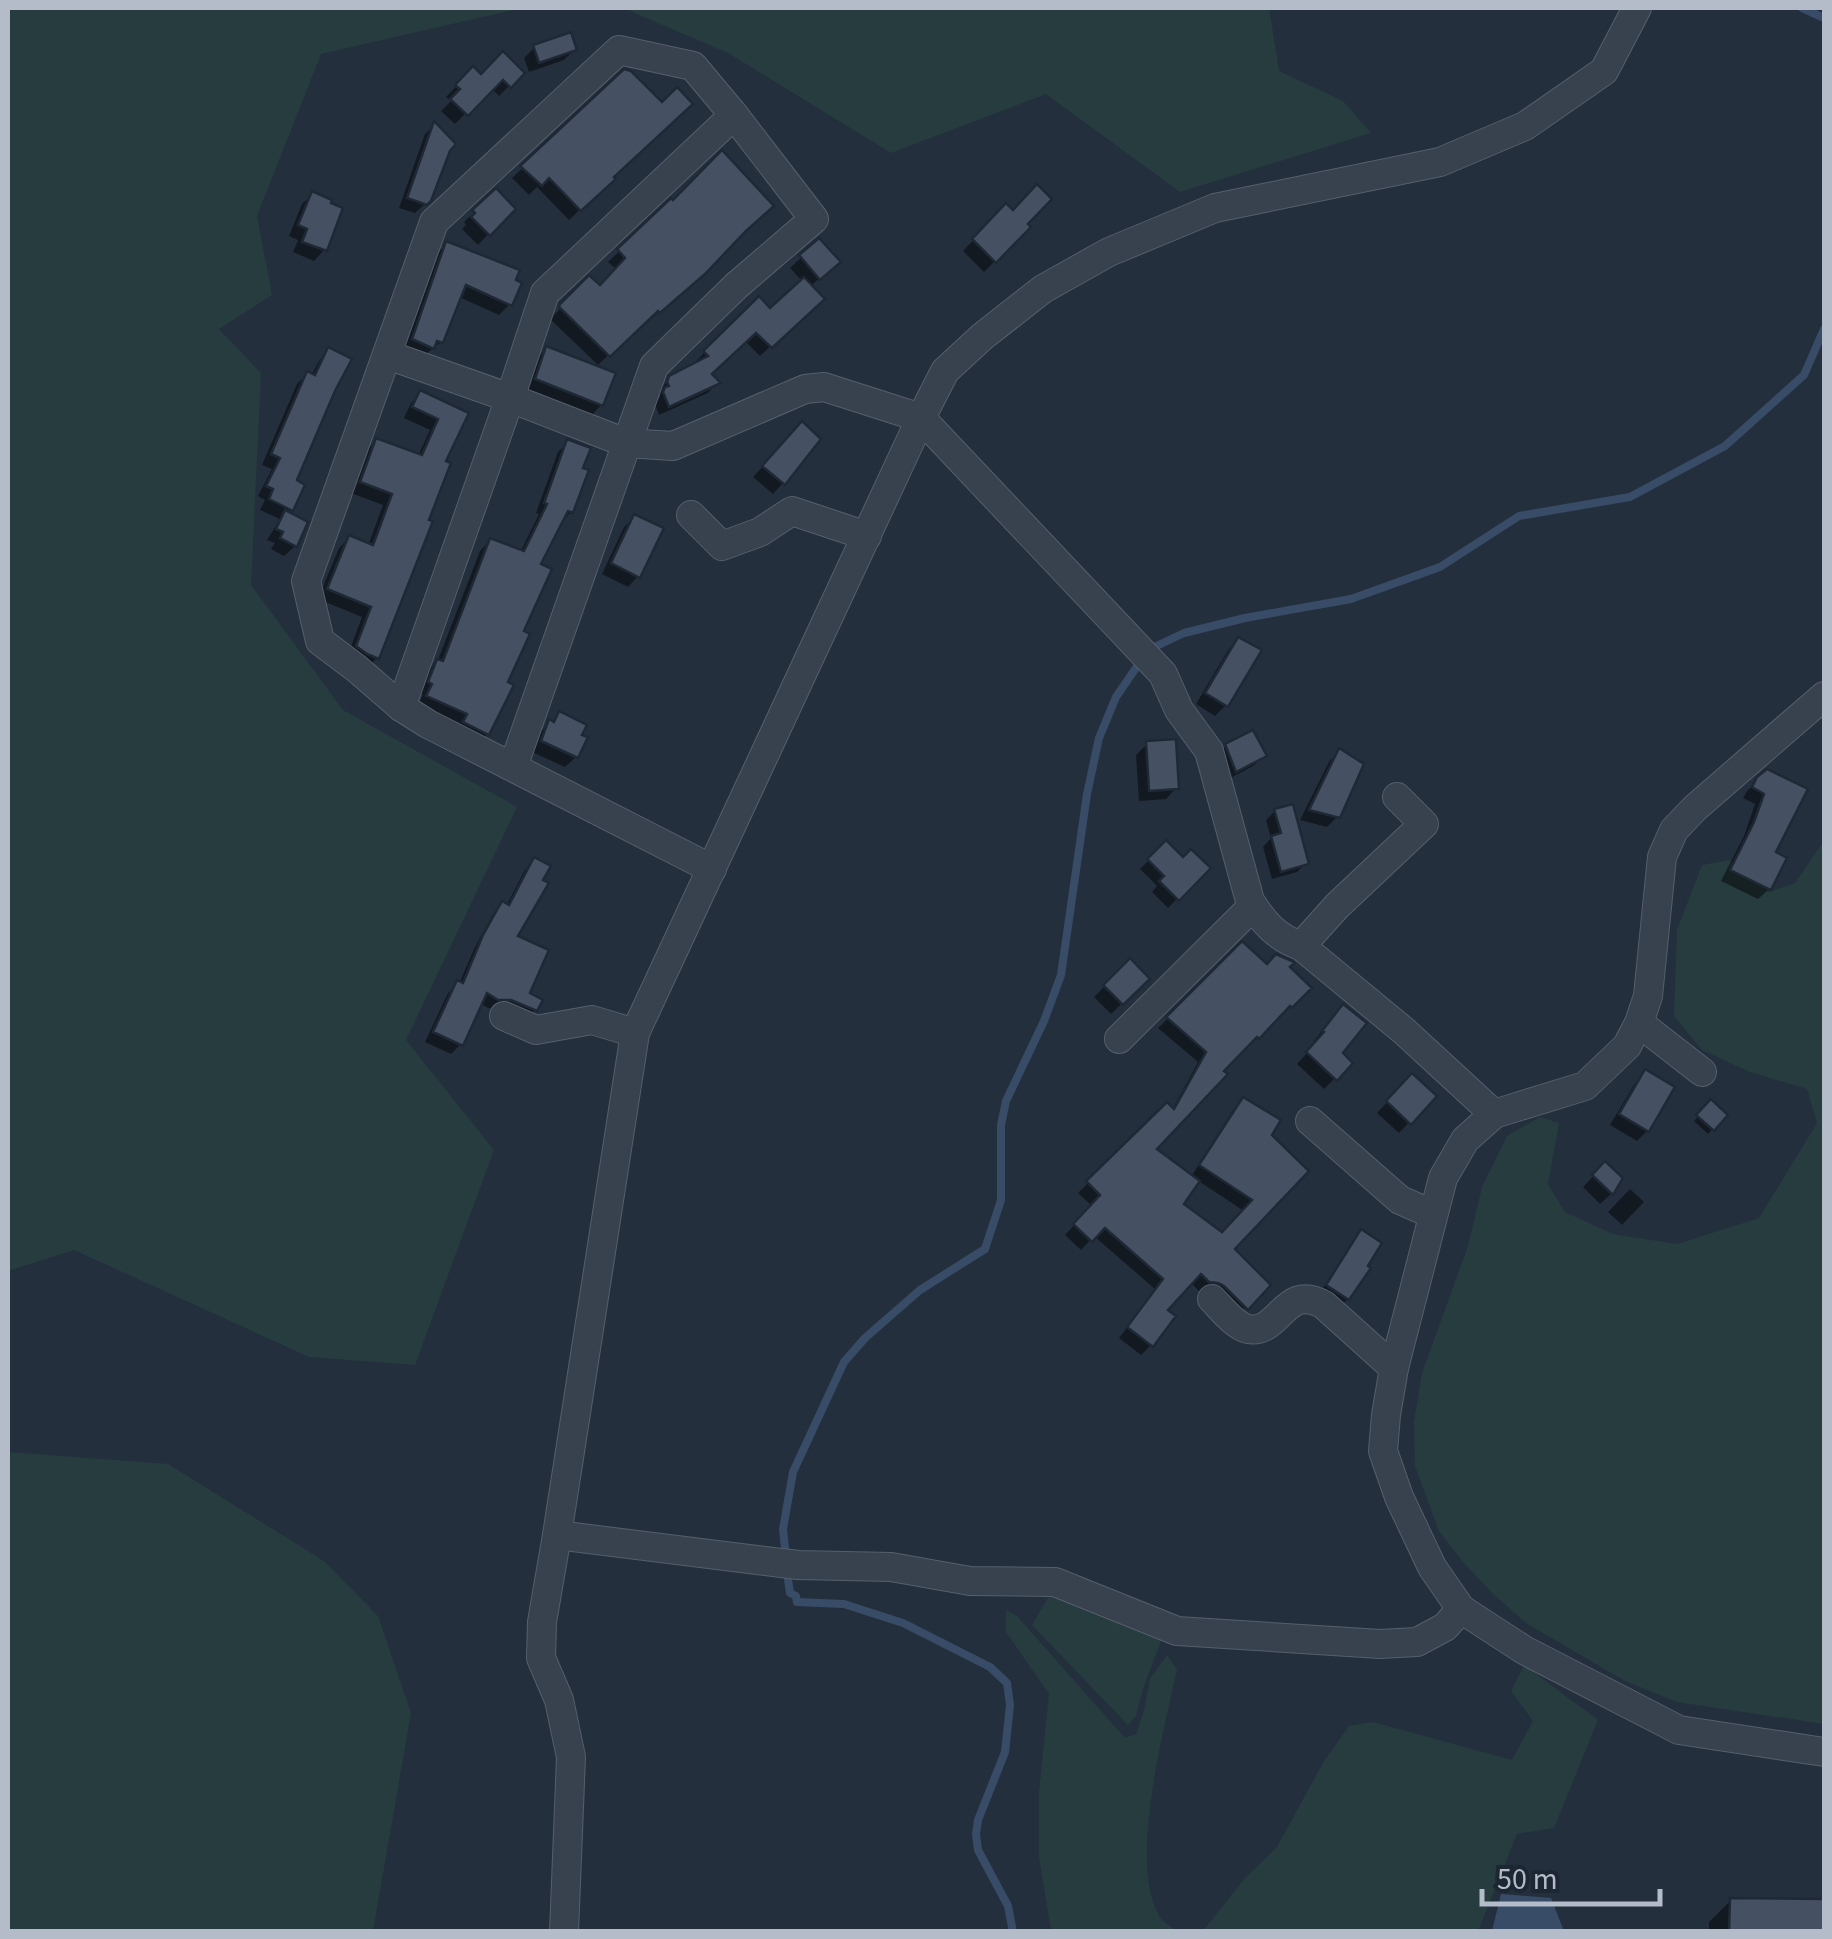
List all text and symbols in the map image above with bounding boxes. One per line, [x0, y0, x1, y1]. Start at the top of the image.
scale bar [1482, 1844, 1660, 1906]
text: 50 m [1497, 1858, 1558, 1901]

